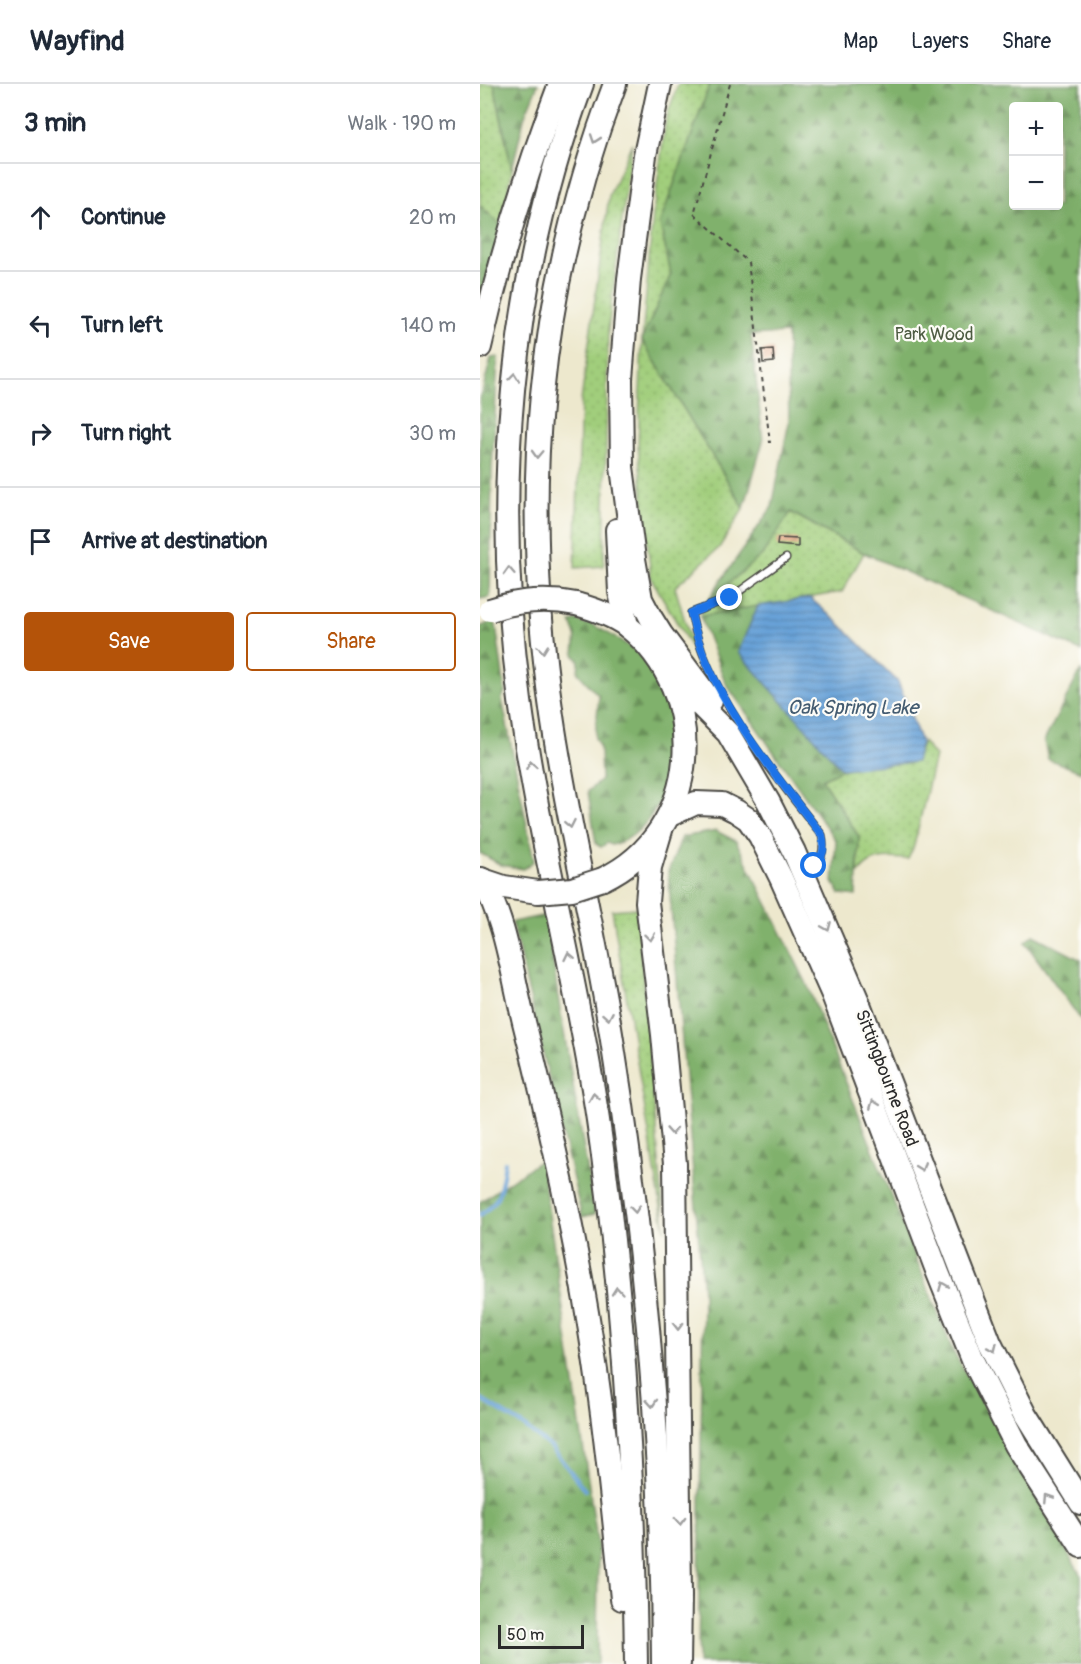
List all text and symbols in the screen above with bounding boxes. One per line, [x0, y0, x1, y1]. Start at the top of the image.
text: Wayfind [30, 24, 125, 59]
text: Map [843, 28, 878, 55]
text: Layers [911, 28, 969, 55]
text: Share [1002, 28, 1051, 55]
map controls [1009, 102, 1063, 210]
button: + [1009, 102, 1063, 156]
text: 3 min [24, 107, 86, 139]
text: Walk · 190 m [348, 111, 456, 136]
one-way arrow [590, 133, 603, 144]
button: − [1009, 156, 1063, 210]
icon: ahead [24, 201, 57, 234]
text: Continue [81, 203, 165, 231]
text: 20 m [409, 205, 456, 230]
icon: left [24, 309, 57, 342]
text: Turn left [81, 311, 163, 339]
text: 140 m [401, 313, 456, 338]
park label: Park Wood [895, 323, 973, 346]
one-way arrow [507, 372, 520, 381]
icon: right [24, 417, 57, 450]
text: Turn right [81, 419, 171, 447]
text: 30 m [409, 421, 456, 446]
one-way arrow [531, 449, 543, 458]
icon: arrive [24, 525, 57, 558]
text: Arrive at destination [81, 527, 267, 555]
one-way arrow [502, 567, 515, 576]
route end [716, 584, 742, 610]
button: Save [24, 612, 234, 671]
button: Share [246, 612, 456, 671]
one-way arrow [537, 644, 549, 653]
water label: Oak Spring Lake [788, 695, 921, 720]
one-way arrow [525, 760, 538, 770]
one-way arrow [564, 820, 576, 829]
route start [800, 852, 826, 878]
one-way arrow [820, 920, 832, 931]
one-way arrow [643, 932, 656, 942]
one-way arrow [563, 952, 576, 962]
street label: Sittingbourne Road [850, 1007, 923, 1150]
one-way arrow [601, 1010, 614, 1020]
one-way arrow [589, 1093, 601, 1102]
one-way arrow [869, 1099, 881, 1110]
one-way arrow [665, 1126, 678, 1135]
one-way arrow [914, 1161, 926, 1172]
one-way arrow [628, 1204, 641, 1213]
one-way arrow [938, 1281, 951, 1292]
one-way arrow [611, 1287, 624, 1296]
one-way arrow [672, 1321, 684, 1330]
one-way arrow [985, 1342, 997, 1353]
one-way arrow [646, 1398, 659, 1407]
one-way arrow [1044, 1494, 1056, 1504]
one-way arrow [673, 1516, 686, 1525]
scale bar [498, 1622, 584, 1650]
text: 50 m [507, 1625, 544, 1645]

